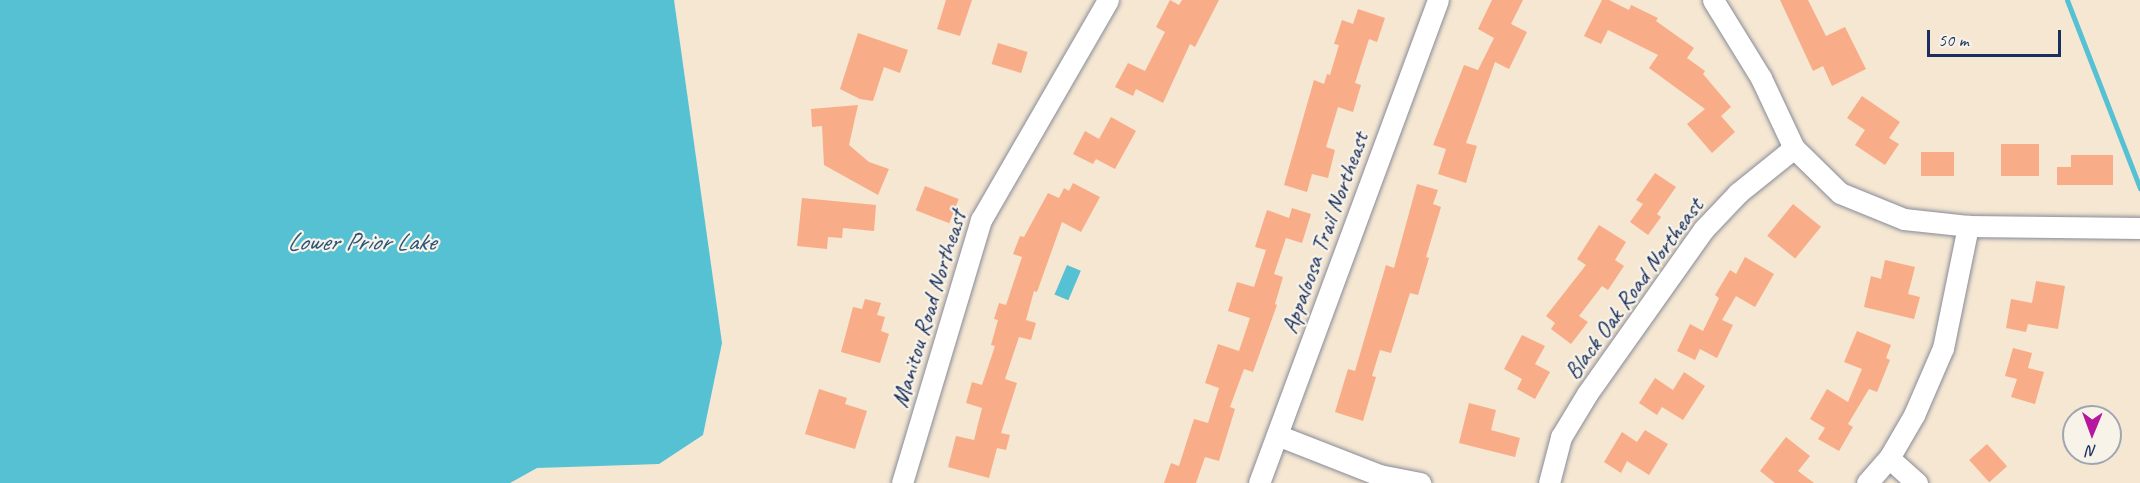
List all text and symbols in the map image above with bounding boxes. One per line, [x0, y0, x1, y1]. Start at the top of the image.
scale bar [1930, 18, 2064, 56]
text: 50 m [1938, 29, 1969, 51]
street label: Appaloosa Trail Northeast [1275, 128, 1375, 338]
street label: Black Oak Road Northeast [1558, 193, 1710, 385]
street label: Manitou Road Northeast [885, 207, 973, 411]
water label: Lower Prior Lake [286, 226, 436, 258]
north arrow [2062, 405, 2122, 465]
text: N [2087, 441, 2097, 461]

